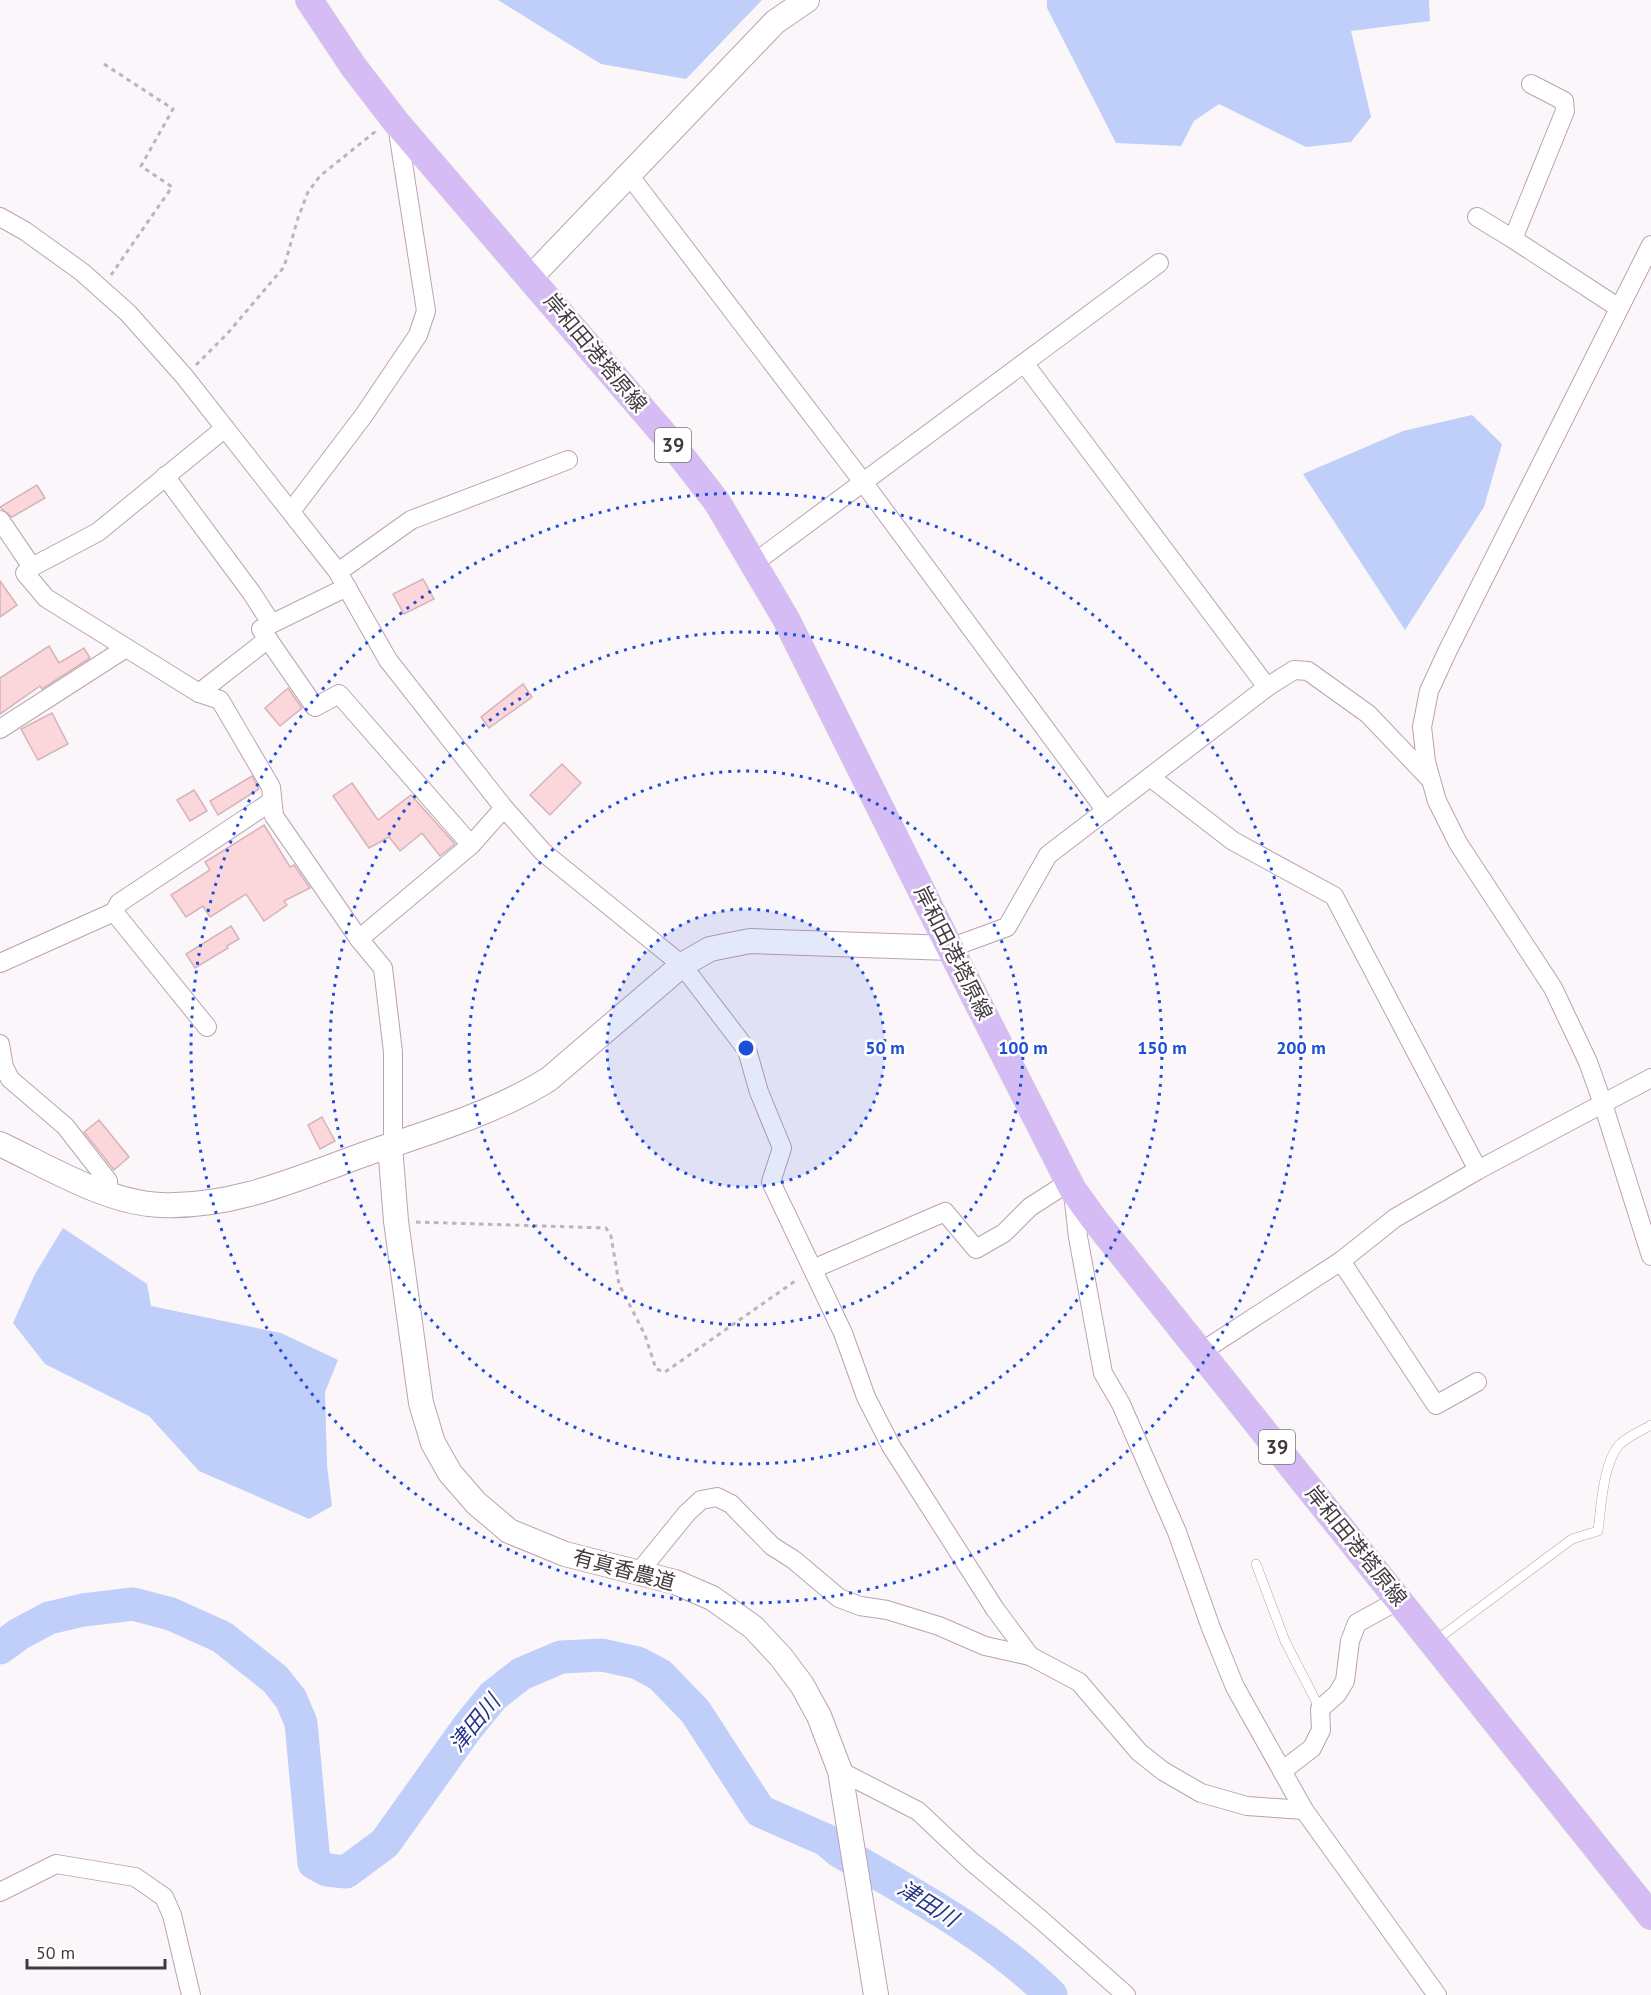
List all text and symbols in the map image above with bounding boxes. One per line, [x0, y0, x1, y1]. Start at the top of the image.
street label: 岸和田港塔原線 [538, 288, 653, 418]
road number: 39 [655, 428, 691, 462]
street label: 岸和田港塔原線 [908, 881, 999, 1024]
text: 50 m [865, 1036, 905, 1059]
text: 100 m [998, 1036, 1048, 1059]
text: 150 m [1137, 1036, 1187, 1059]
text: 200 m [1276, 1036, 1326, 1059]
centre of rings [736, 1038, 756, 1058]
road number: 39 [1259, 1430, 1295, 1464]
street label: 岸和田港塔原線 [1300, 1480, 1413, 1611]
street label: 有真香農道 [570, 1543, 678, 1596]
water label: 津田川 [442, 1687, 507, 1757]
water label: 津田川 [893, 1874, 965, 1933]
scale bar [27, 1932, 165, 1970]
text: 50 m [36, 1941, 75, 1964]

